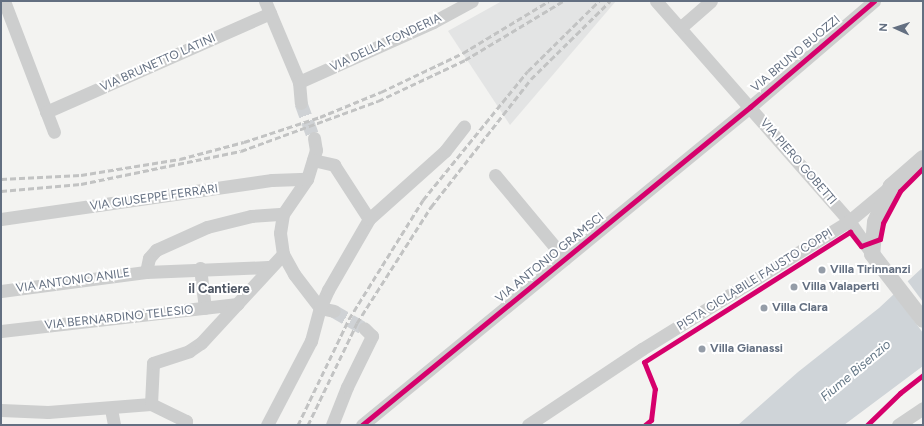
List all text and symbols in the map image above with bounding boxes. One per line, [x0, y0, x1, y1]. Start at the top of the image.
north arrow [876, 8, 916, 48]
street label: VIA DELLA FONDERIA [328, 11, 444, 75]
street label: VIA BRUNO BUOZZI [749, 13, 843, 95]
text: N [877, 23, 890, 32]
street label: VIA BRUNETTO LATINI [98, 31, 218, 95]
street label: VIA PIERO GOBETTI [757, 116, 839, 208]
street label: VIA GIUSEPPE FERRARI [89, 182, 219, 214]
street label: VIA ANTONIO GRAMSCI [493, 210, 607, 306]
street label: PISTA CICLABILE FAUSTO COPPI [675, 226, 835, 334]
place label: Villa Tirinnanzi [830, 263, 911, 277]
marker: Villa Tirinnanzi [817, 265, 827, 275]
street label: VIA ANTONIO ANILE [15, 266, 131, 296]
place label: Villa Valaperti [802, 280, 879, 294]
district label: il Cantiere [188, 281, 250, 297]
marker: Villa Valaperti [789, 282, 799, 292]
place label: Villa Clara [772, 301, 828, 315]
street label: VIA BERNARDINO TELESIO [44, 303, 194, 333]
marker: Villa Clara [759, 303, 769, 313]
water label: Fiume Bisenzio [818, 337, 894, 405]
place label: Villa Gianassi [710, 342, 783, 356]
marker: Villa Gianassi [697, 344, 707, 354]

